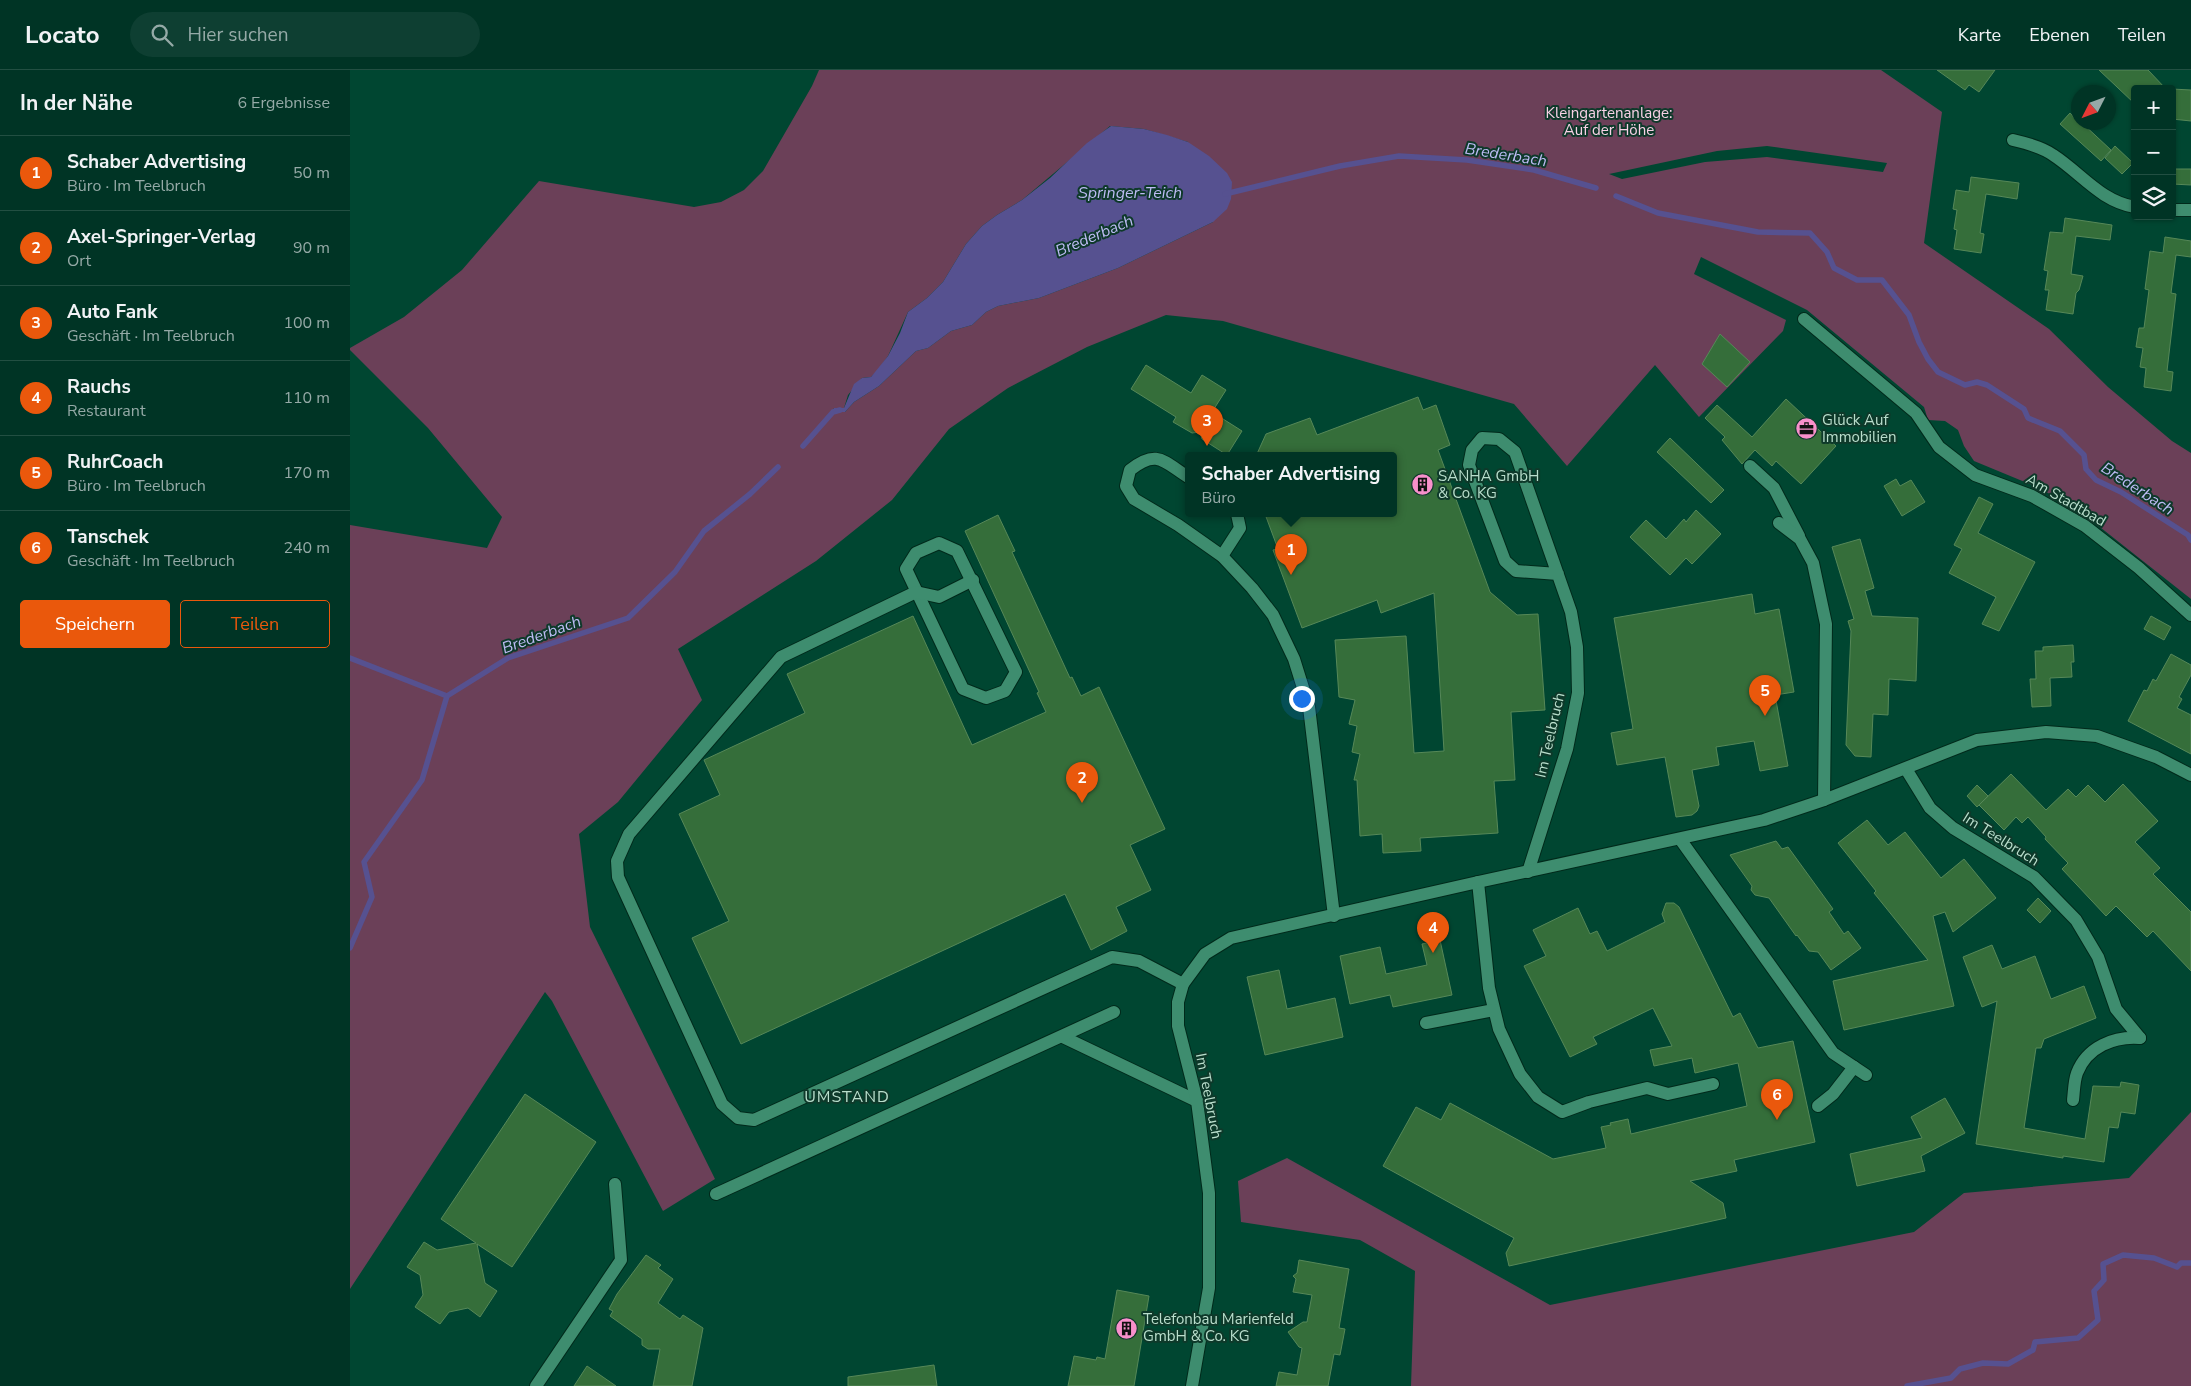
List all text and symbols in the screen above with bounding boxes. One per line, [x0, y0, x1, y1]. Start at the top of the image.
search box [130, 12, 480, 57]
text: Locato [25, 19, 100, 51]
icon: search [148, 21, 176, 49]
text: Hier suchen [188, 22, 288, 48]
text: Karte [1958, 23, 2001, 47]
text: Ebenen [2029, 23, 2090, 47]
text: Teilen [2118, 23, 2166, 47]
north arrow [2071, 85, 2116, 130]
map controls [2131, 85, 2176, 220]
button: + [2131, 85, 2176, 130]
text: In der Nähe [20, 89, 133, 117]
text: 6 Ergebnisse [237, 92, 330, 114]
park label: Kleingartenanlage: Auf der Höhe [1546, 103, 1672, 140]
button: − [2131, 130, 2176, 175]
water label: Brederbach [1463, 138, 1548, 172]
text: Schaber Advertising [67, 149, 246, 175]
text: 1 [31, 162, 41, 184]
text: 50 m [293, 162, 330, 184]
text: Büro · Im Teelbruch [67, 175, 206, 197]
button: layers [2131, 175, 2176, 220]
water label: Springer-Teich [1078, 182, 1182, 204]
water label: Brederbach [1052, 210, 1137, 262]
text: Axel-Springer-Verlag [67, 224, 256, 250]
text: 2 [31, 237, 41, 259]
text: 90 m [293, 237, 330, 259]
text: Ort [67, 250, 91, 272]
text: Auto Fank [67, 299, 157, 325]
text: 3 [31, 312, 41, 334]
text: 100 m [283, 312, 330, 334]
text: Geschäft · Im Teelbruch [67, 325, 235, 347]
text: Rauchs [67, 374, 131, 400]
text: 4 [31, 387, 41, 409]
text: 110 m [283, 387, 330, 409]
text: Restaurant [67, 400, 146, 422]
pin: 3 [1191, 405, 1223, 446]
place label: Glück Auf Immobilien [1822, 410, 1897, 447]
office icon: Glück Auf Immobilien [1794, 417, 1818, 441]
text: RuhrCoach [67, 449, 163, 475]
popup [1185, 452, 1397, 517]
water label: Brederbach [2097, 457, 2178, 521]
text: Schaber Advertising [1201, 461, 1381, 487]
text: 5 [31, 462, 41, 484]
text: 170 m [283, 462, 330, 484]
place label: SANHA GmbH & Co. KG [1438, 466, 1539, 503]
street label: Am Stadtbad [2022, 469, 2110, 531]
building icon: SANHA GmbH & Co. KG [1410, 473, 1434, 497]
text: Büro · Im Teelbruch [67, 475, 206, 497]
text: Büro [1201, 487, 1236, 509]
text: Tanschek [67, 524, 149, 550]
pin: 1 [1275, 534, 1307, 575]
text: 6 [31, 537, 41, 559]
text: 240 m [283, 537, 330, 559]
text: Geschäft · Im Teelbruch [67, 550, 235, 572]
button: Speichern [20, 600, 170, 648]
button: Teilen [180, 600, 330, 648]
water label: Brederbach [499, 610, 584, 659]
pin: 5 [1749, 675, 1781, 716]
your location [1289, 686, 1315, 712]
street label: Im Teelbruch [1530, 690, 1570, 780]
pin: 2 [1066, 762, 1098, 803]
street label: Im Teelbruch [1959, 808, 2043, 870]
pin: 4 [1417, 912, 1449, 953]
street label: Im Teelbruch [1191, 1051, 1227, 1141]
pin: 6 [1761, 1079, 1793, 1120]
district label: UMSTAND [804, 1086, 890, 1108]
place label: Telefonbau Marienfeld GmbH & Co. KG [1143, 1309, 1294, 1346]
building icon: Telefonbau Marienfeld GmbH & Co. KG [1115, 1316, 1139, 1340]

